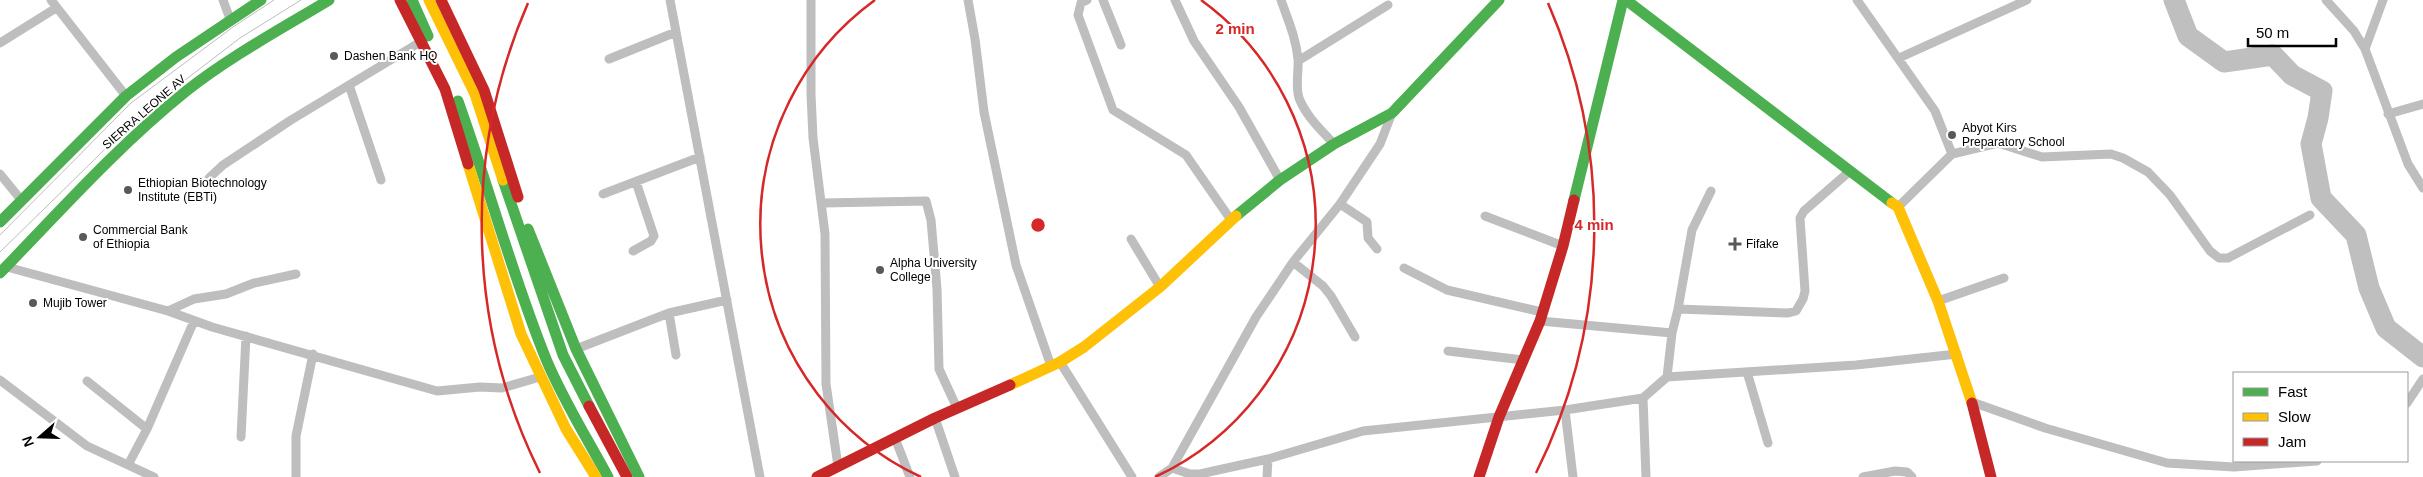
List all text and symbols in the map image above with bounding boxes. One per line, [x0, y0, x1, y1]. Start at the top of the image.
scale bar [2248, 15, 2336, 47]
text: 2 min [1215, 20, 1255, 37]
text: 50 m [2256, 24, 2289, 41]
place label: Dashen Bank HQ [344, 49, 437, 63]
marker: Dashen Bank HQ [328, 50, 340, 62]
street label: SIERRA LEONE AV [99, 72, 189, 152]
place label: Abyot Kirs Preparatory School [1962, 121, 2065, 149]
marker: Abyot Kirs Preparatory School [1946, 129, 1958, 141]
place label: Ethiopian Biotechnology Institute (EBTi) [138, 176, 267, 204]
marker: Ethiopian Biotechnology Institute (EBTi) [122, 184, 134, 196]
centre of rings [1029, 216, 1047, 234]
text: 4 min [1574, 216, 1614, 233]
place label: Commercial Bank of Ethiopia [93, 223, 189, 251]
marker: Commercial Bank of Ethiopia [77, 231, 89, 243]
marker: Fifake [1728, 237, 1742, 251]
place label: Fifake [1746, 237, 1779, 251]
place label: Alpha University College [890, 256, 977, 284]
marker: Alpha University College [874, 264, 886, 276]
place label: Mujib Tower [43, 296, 107, 310]
marker: Mujib Tower [27, 297, 39, 309]
legend [2233, 372, 2408, 462]
text: Fast [2278, 383, 2308, 400]
text: Slow [2278, 408, 2311, 425]
north arrow [15, 412, 65, 462]
text: Jam [2278, 433, 2306, 450]
text: N [19, 434, 37, 449]

